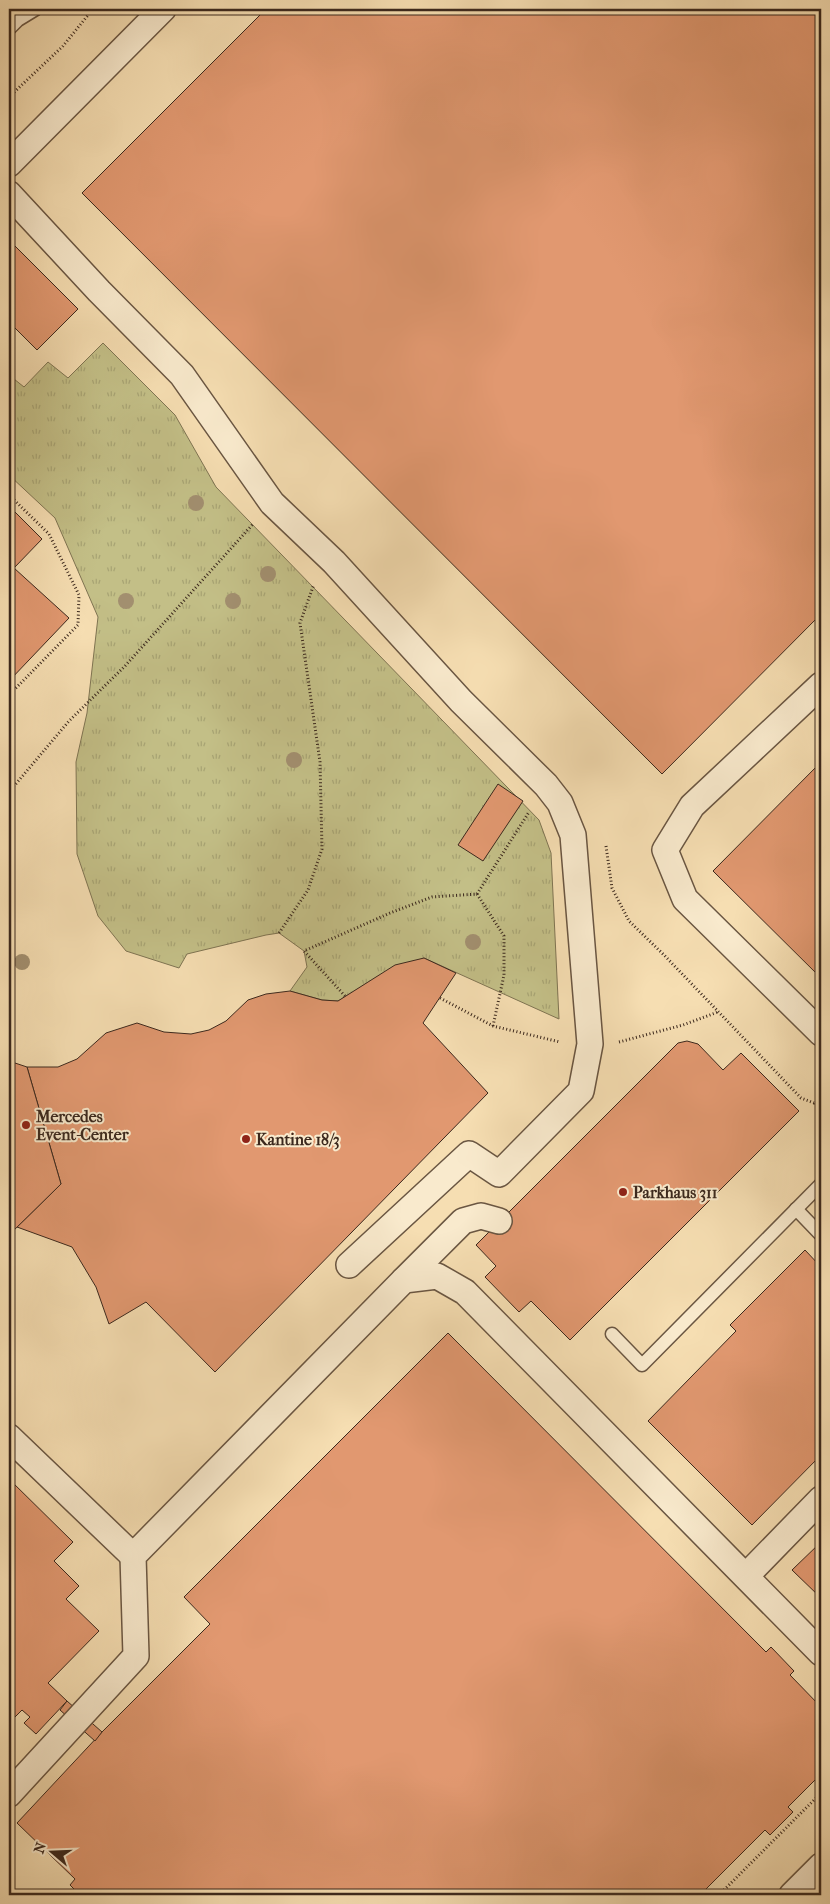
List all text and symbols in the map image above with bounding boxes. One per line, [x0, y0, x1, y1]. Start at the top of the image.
place label: Mercedes Event-Center [35, 1107, 130, 1144]
marker: Mercedes Event-Center [20, 1119, 32, 1131]
place label: Kantine 18/3 [256, 1130, 340, 1150]
marker: Kantine 18/3 [240, 1133, 252, 1145]
place label: Parkhaus 311 [633, 1183, 718, 1203]
marker: Parkhaus 311 [617, 1186, 629, 1198]
north arrow [28, 1826, 78, 1876]
text: N [30, 1840, 50, 1856]

